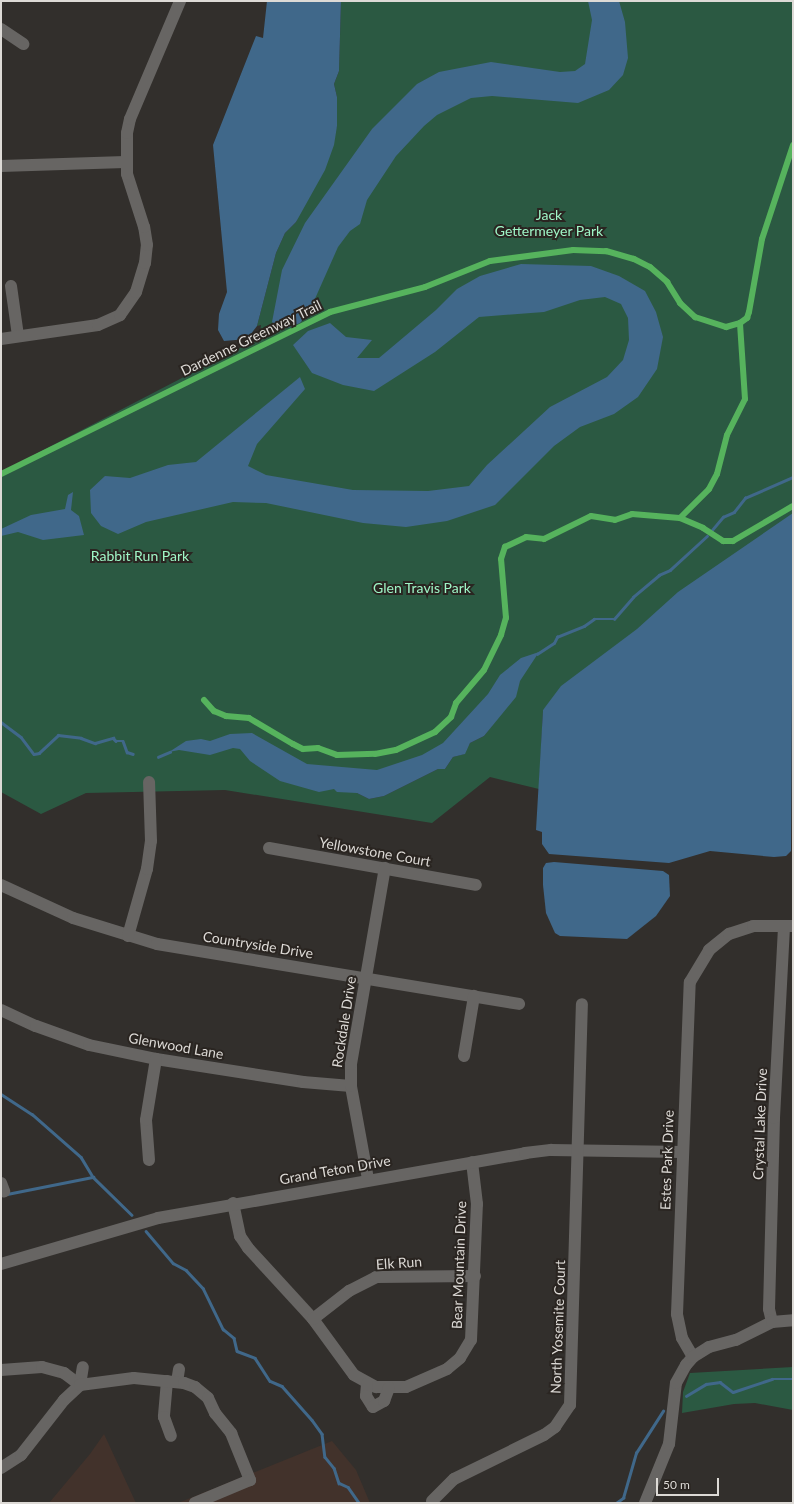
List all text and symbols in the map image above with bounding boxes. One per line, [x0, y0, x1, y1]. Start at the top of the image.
park label: Jack Gettermeyer Park [495, 207, 603, 240]
street label: Dardenne Greenway Trail [177, 296, 325, 380]
park label: Rabbit Run Park [91, 548, 189, 564]
park label: Glen Travis Park [373, 580, 471, 596]
street label: Yellowstone Court [318, 834, 432, 870]
street label: Countryside Drive [202, 928, 314, 962]
street label: Rockdale Drive [328, 975, 360, 1069]
street label: Glenwood Lane [127, 1029, 225, 1063]
street label: Crystal Lake Drive [750, 1068, 770, 1180]
street label: Estes Park Drive [657, 1110, 677, 1210]
street label: Grand Teton Drive [278, 1152, 392, 1188]
street label: Bear Mountain Drive [448, 1201, 470, 1329]
street label: Elk Run [375, 1253, 423, 1273]
street label: North Yosemite Court [547, 1260, 569, 1394]
scale bar [658, 1470, 721, 1496]
text: 50 m [663, 1477, 690, 1492]

